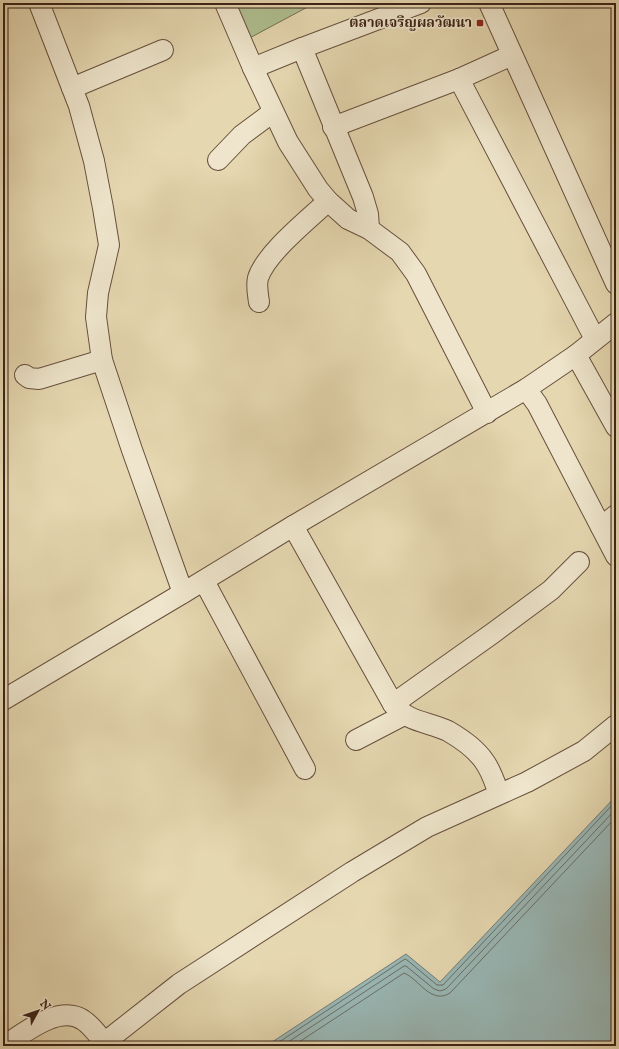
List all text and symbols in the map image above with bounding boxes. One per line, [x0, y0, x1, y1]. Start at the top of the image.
place label: ตลาดเจริญผลวัฒนา [349, 14, 472, 32]
marker: ตลาดเจริญผลวัฒนา [475, 18, 485, 28]
north arrow [18, 991, 58, 1031]
text: N [36, 996, 54, 1014]

